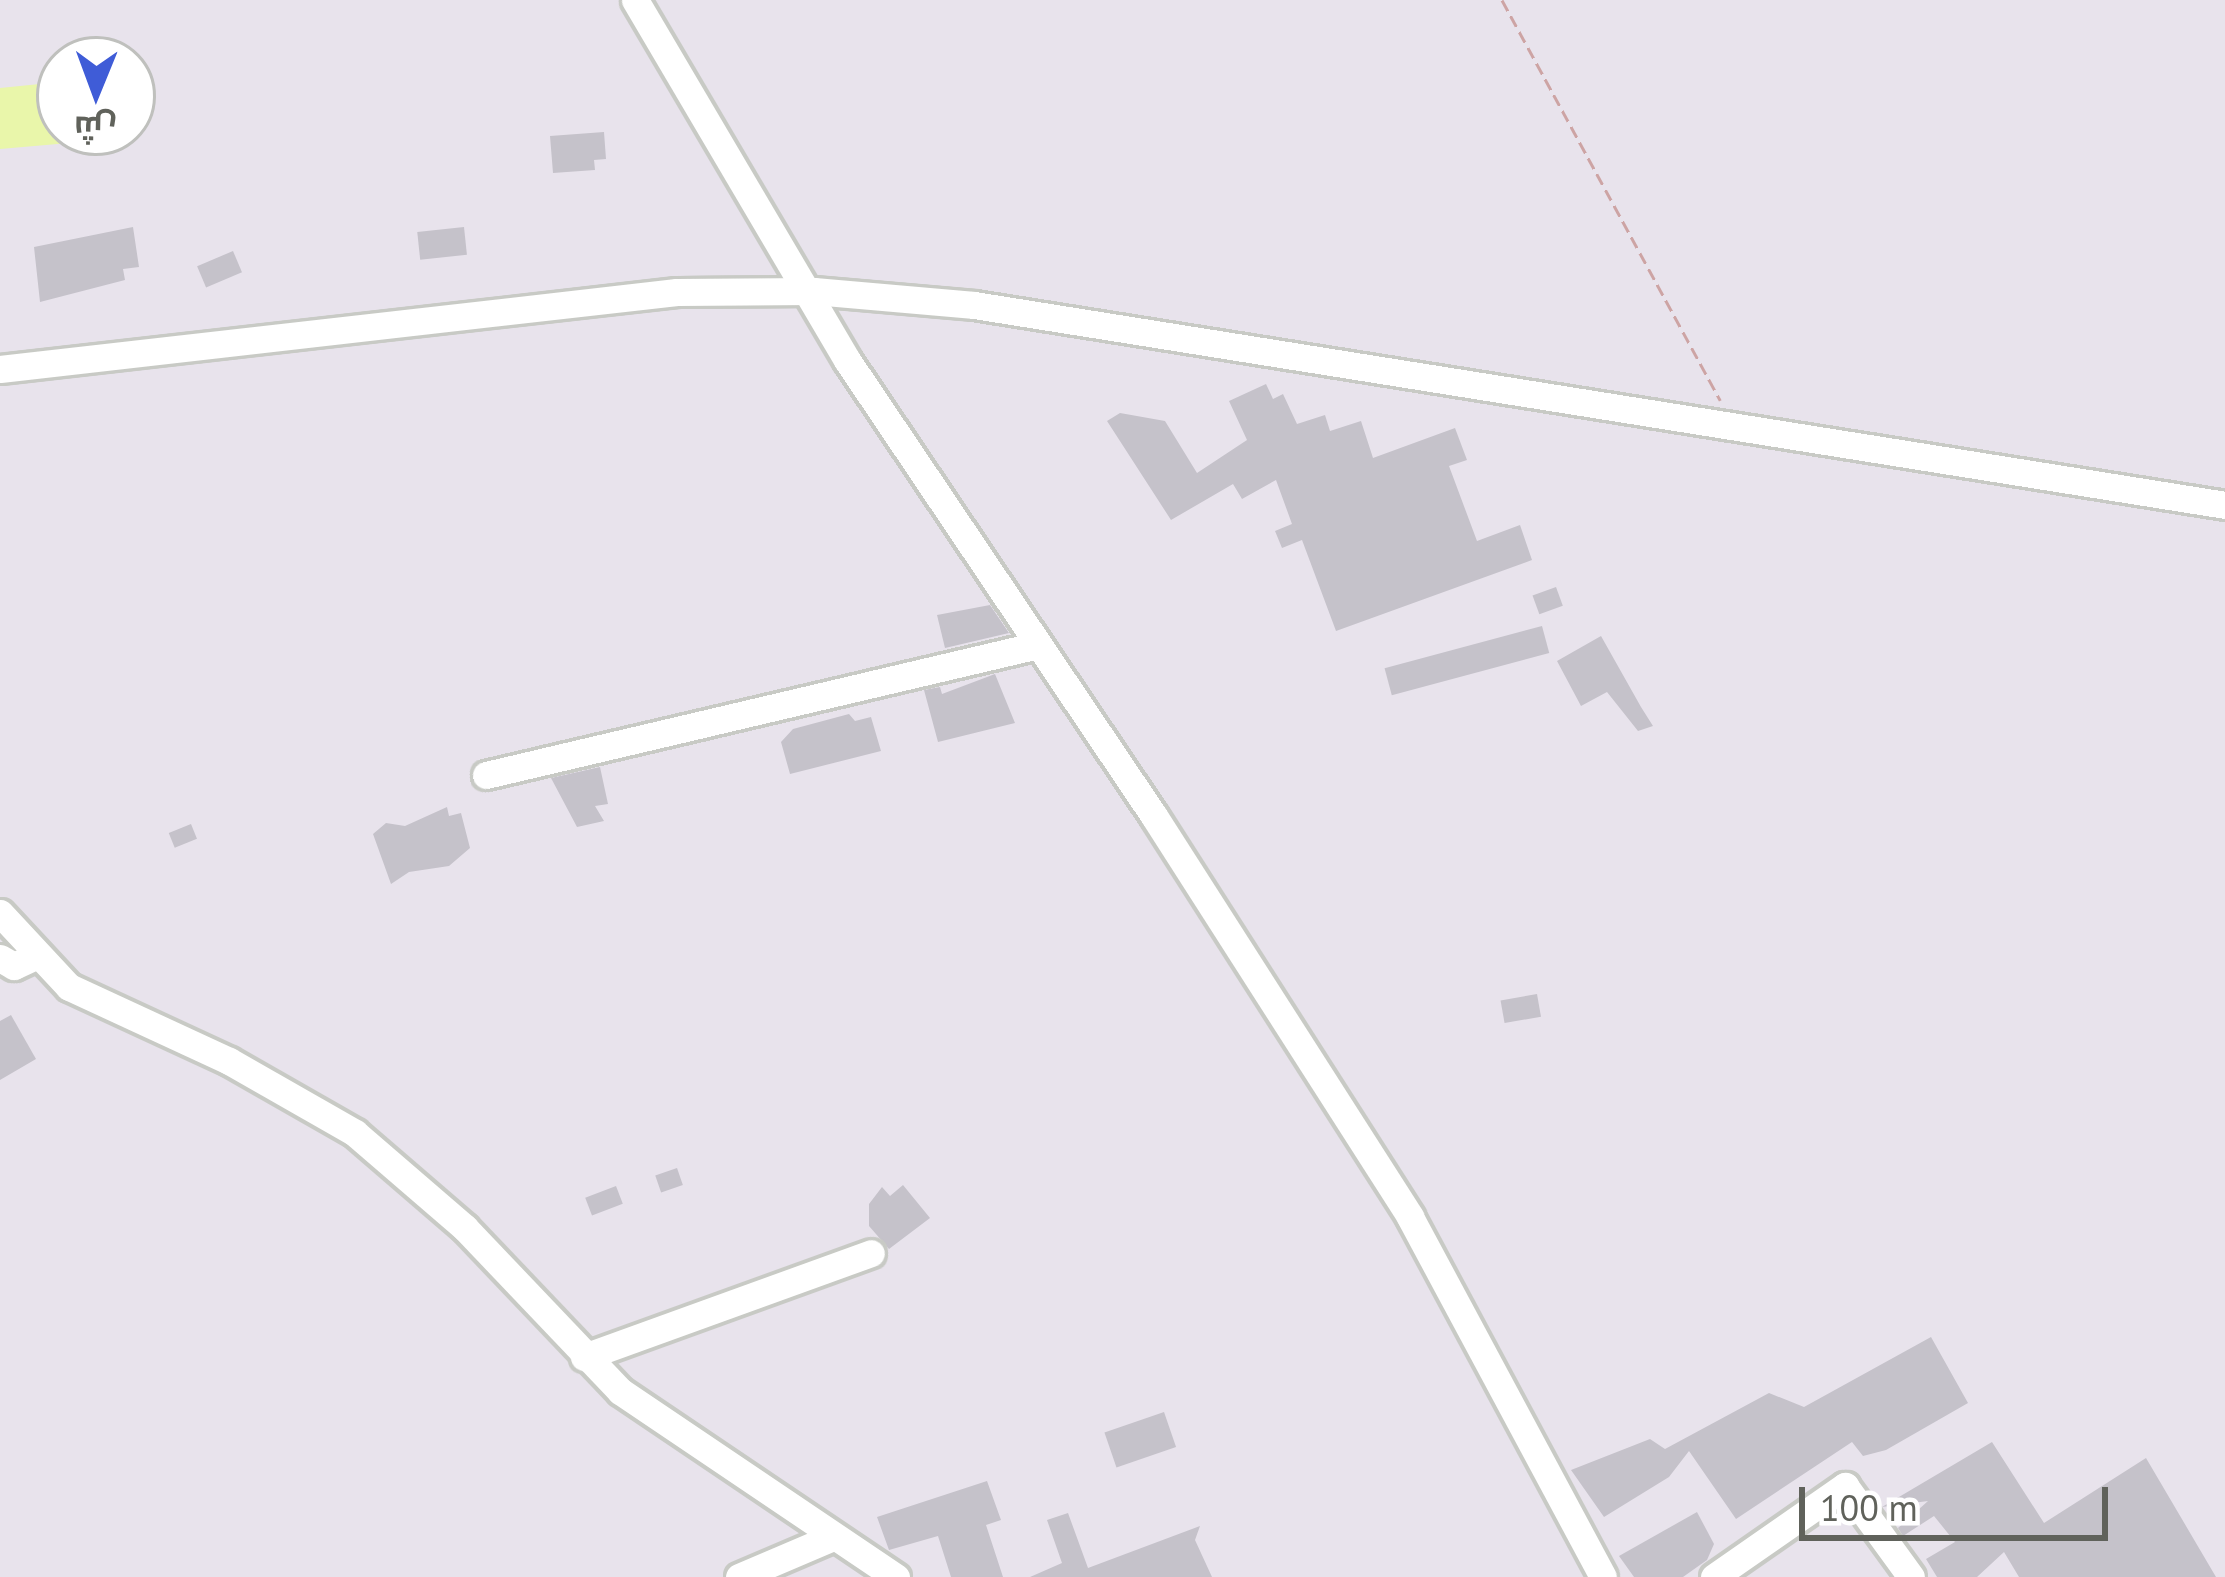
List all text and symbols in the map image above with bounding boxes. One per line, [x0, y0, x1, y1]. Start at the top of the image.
north arrow [36, 36, 156, 156]
text: ش [74, 108, 117, 151]
scale bar [1805, 1463, 2114, 1537]
text: 100 m [1820, 1484, 1918, 1531]

